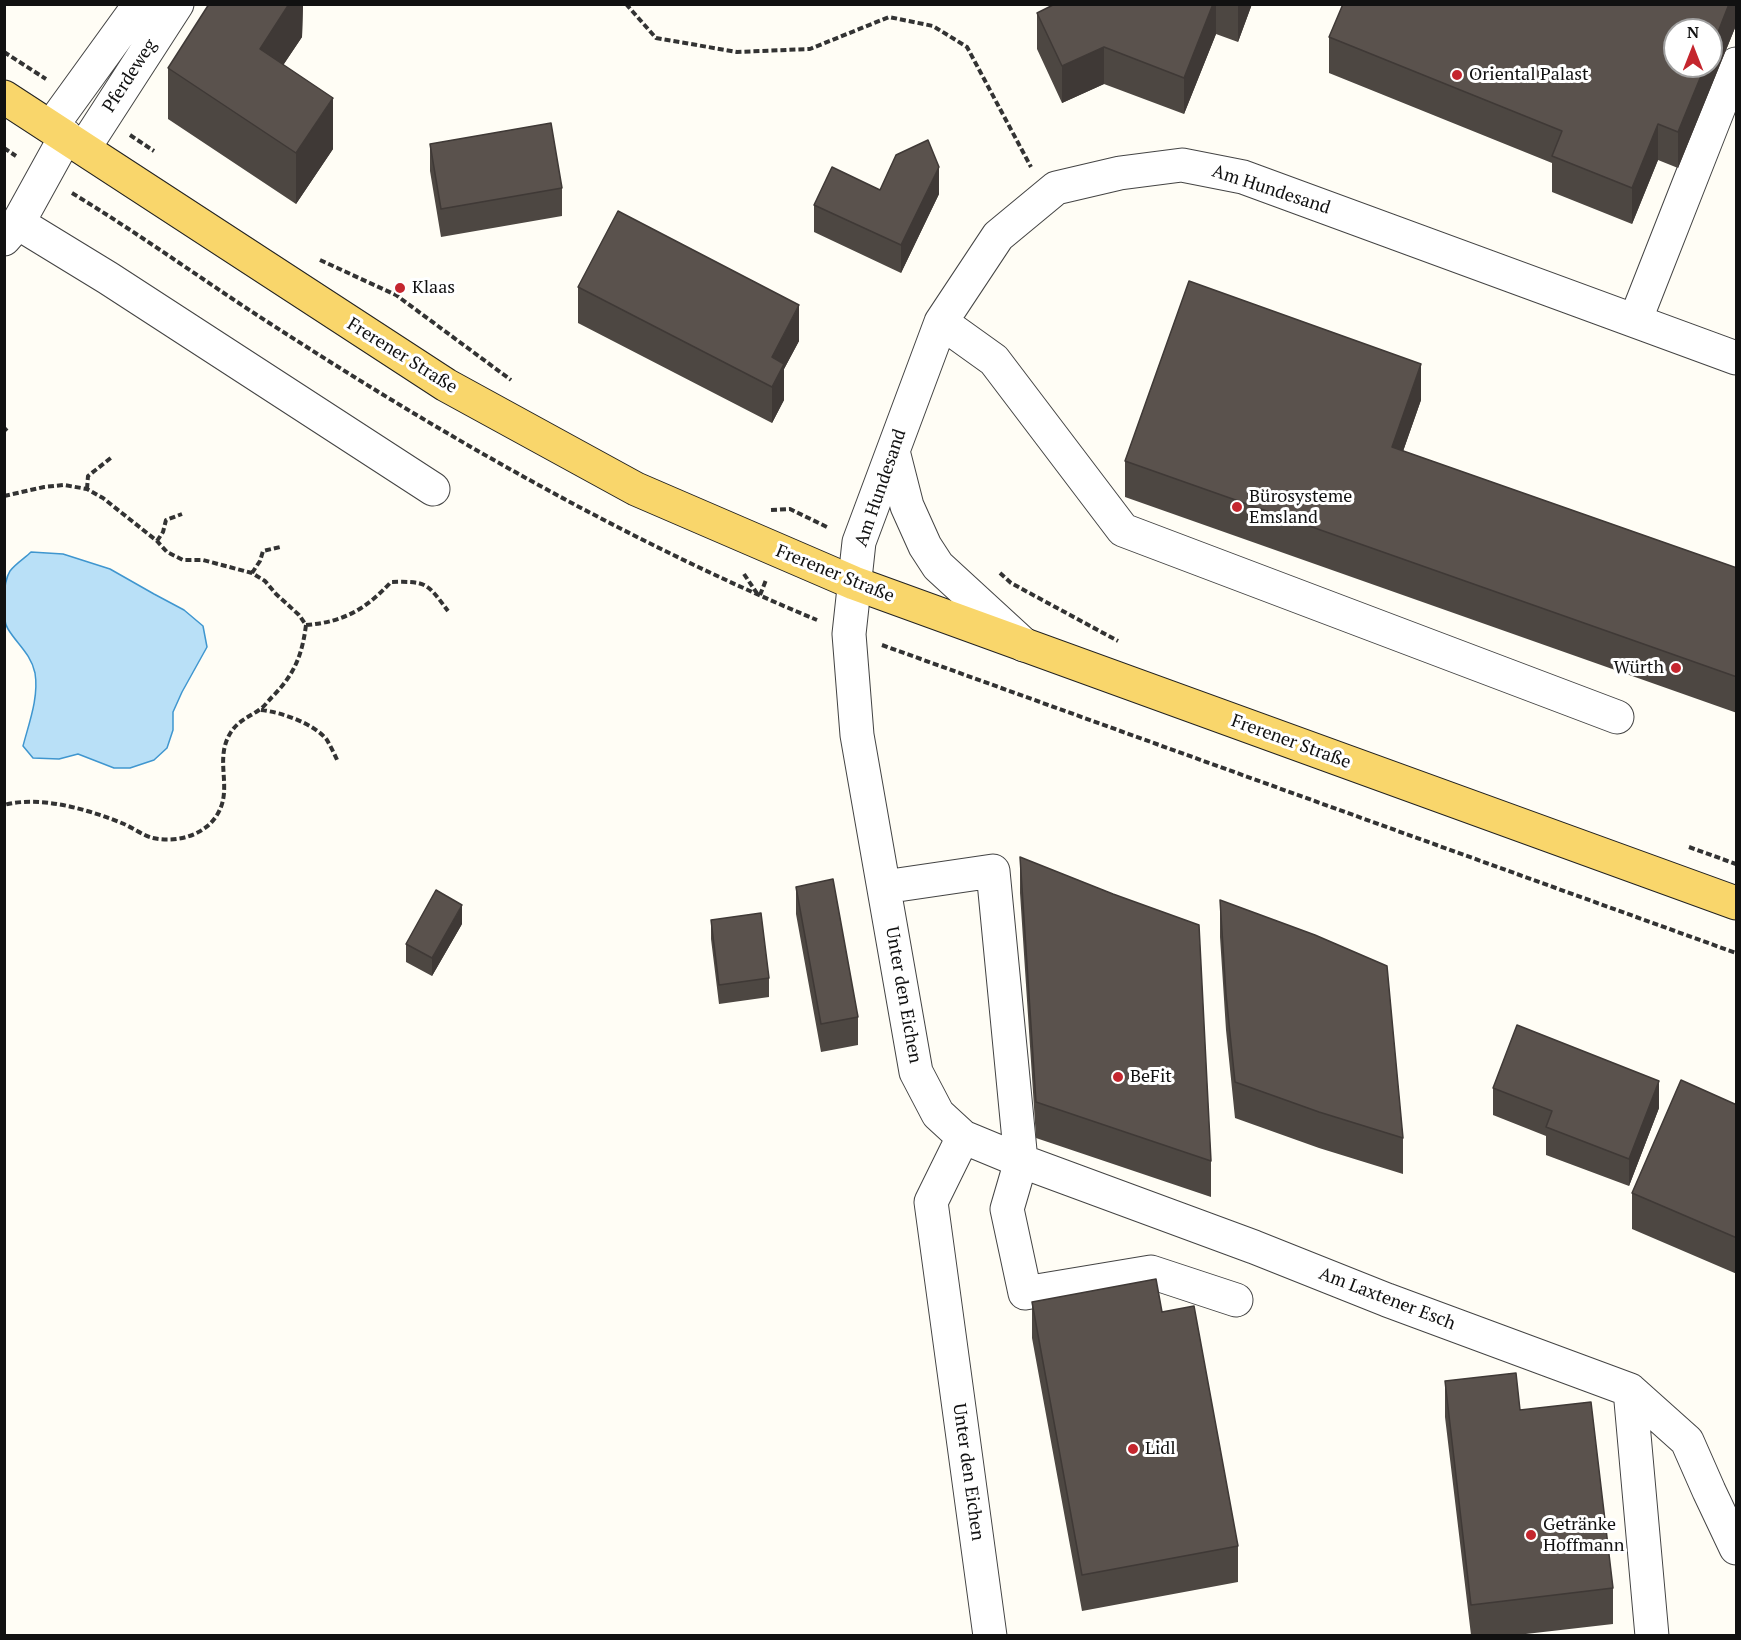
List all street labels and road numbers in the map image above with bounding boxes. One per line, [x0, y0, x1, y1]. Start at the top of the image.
street label: Pferdeweg [98, 35, 162, 117]
street label: Am Hundesand [1209, 161, 1333, 219]
street label: Frerener Straße [343, 314, 461, 398]
street label: Am Hundesand [851, 426, 911, 550]
street label: Frerener Straße [773, 540, 897, 608]
street label: Frerener Straße [1228, 710, 1354, 774]
street label: Unter den Eichen [880, 925, 926, 1065]
street label: Am Laxtener Esch [1316, 1263, 1458, 1335]
street label: Unter den Eichen [948, 1402, 988, 1542]

